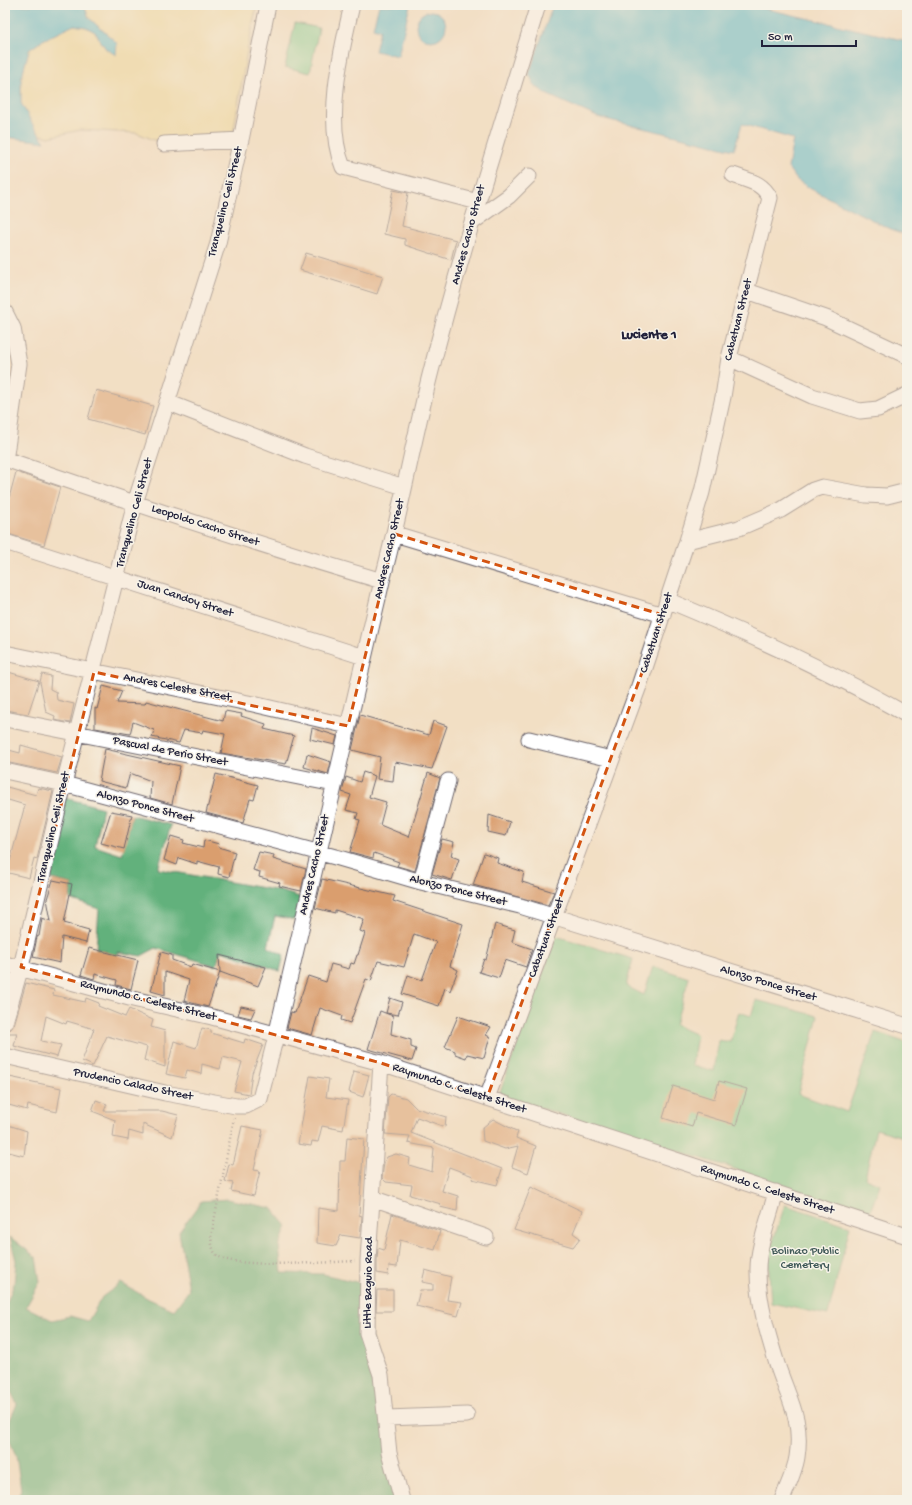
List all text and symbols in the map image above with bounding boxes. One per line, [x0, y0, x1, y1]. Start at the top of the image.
scale bar [762, 22, 856, 48]
text: 50 m [768, 31, 793, 45]
street label: Tranquelino Celi Street [205, 144, 247, 260]
street label: Andres Cacho Street [449, 183, 489, 286]
street label: Cabatuan Street [722, 277, 756, 362]
district label: Luciente 1 [621, 327, 677, 344]
street label: Tranquelino Celi Street [113, 456, 157, 570]
street label: Andres Cacho Street [372, 497, 409, 600]
street label: Leopoldo Cacho Street [149, 502, 262, 550]
street label: Juan Candoy Street [135, 577, 236, 621]
street label: Cabatuan Street [637, 590, 677, 675]
street label: Andres Celeste Street [122, 671, 233, 706]
street label: Pascual de Perio Street [111, 734, 230, 770]
street label: Tranquelino Celi Street [34, 769, 74, 885]
street label: Alonzo Ponce Street [95, 787, 196, 827]
street label: Andres Cacho Street [297, 813, 334, 916]
street label: Alonzo Ponce Street [408, 872, 509, 910]
street label: Cabatuan Street [526, 895, 568, 980]
street label: Alonzo Ponce Street [718, 963, 819, 1006]
street label: Raymundo C. Celeste Street [78, 977, 219, 1025]
street label: Raymundo C. Celeste Street [390, 1061, 529, 1118]
street label: Prudencio Calado Street [71, 1065, 195, 1105]
street label: Raymundo C. Celeste Street [698, 1162, 837, 1219]
street label: Little Baguio Road [361, 1236, 377, 1329]
park label: Bolinao Public Cemetery [771, 1245, 839, 1273]

